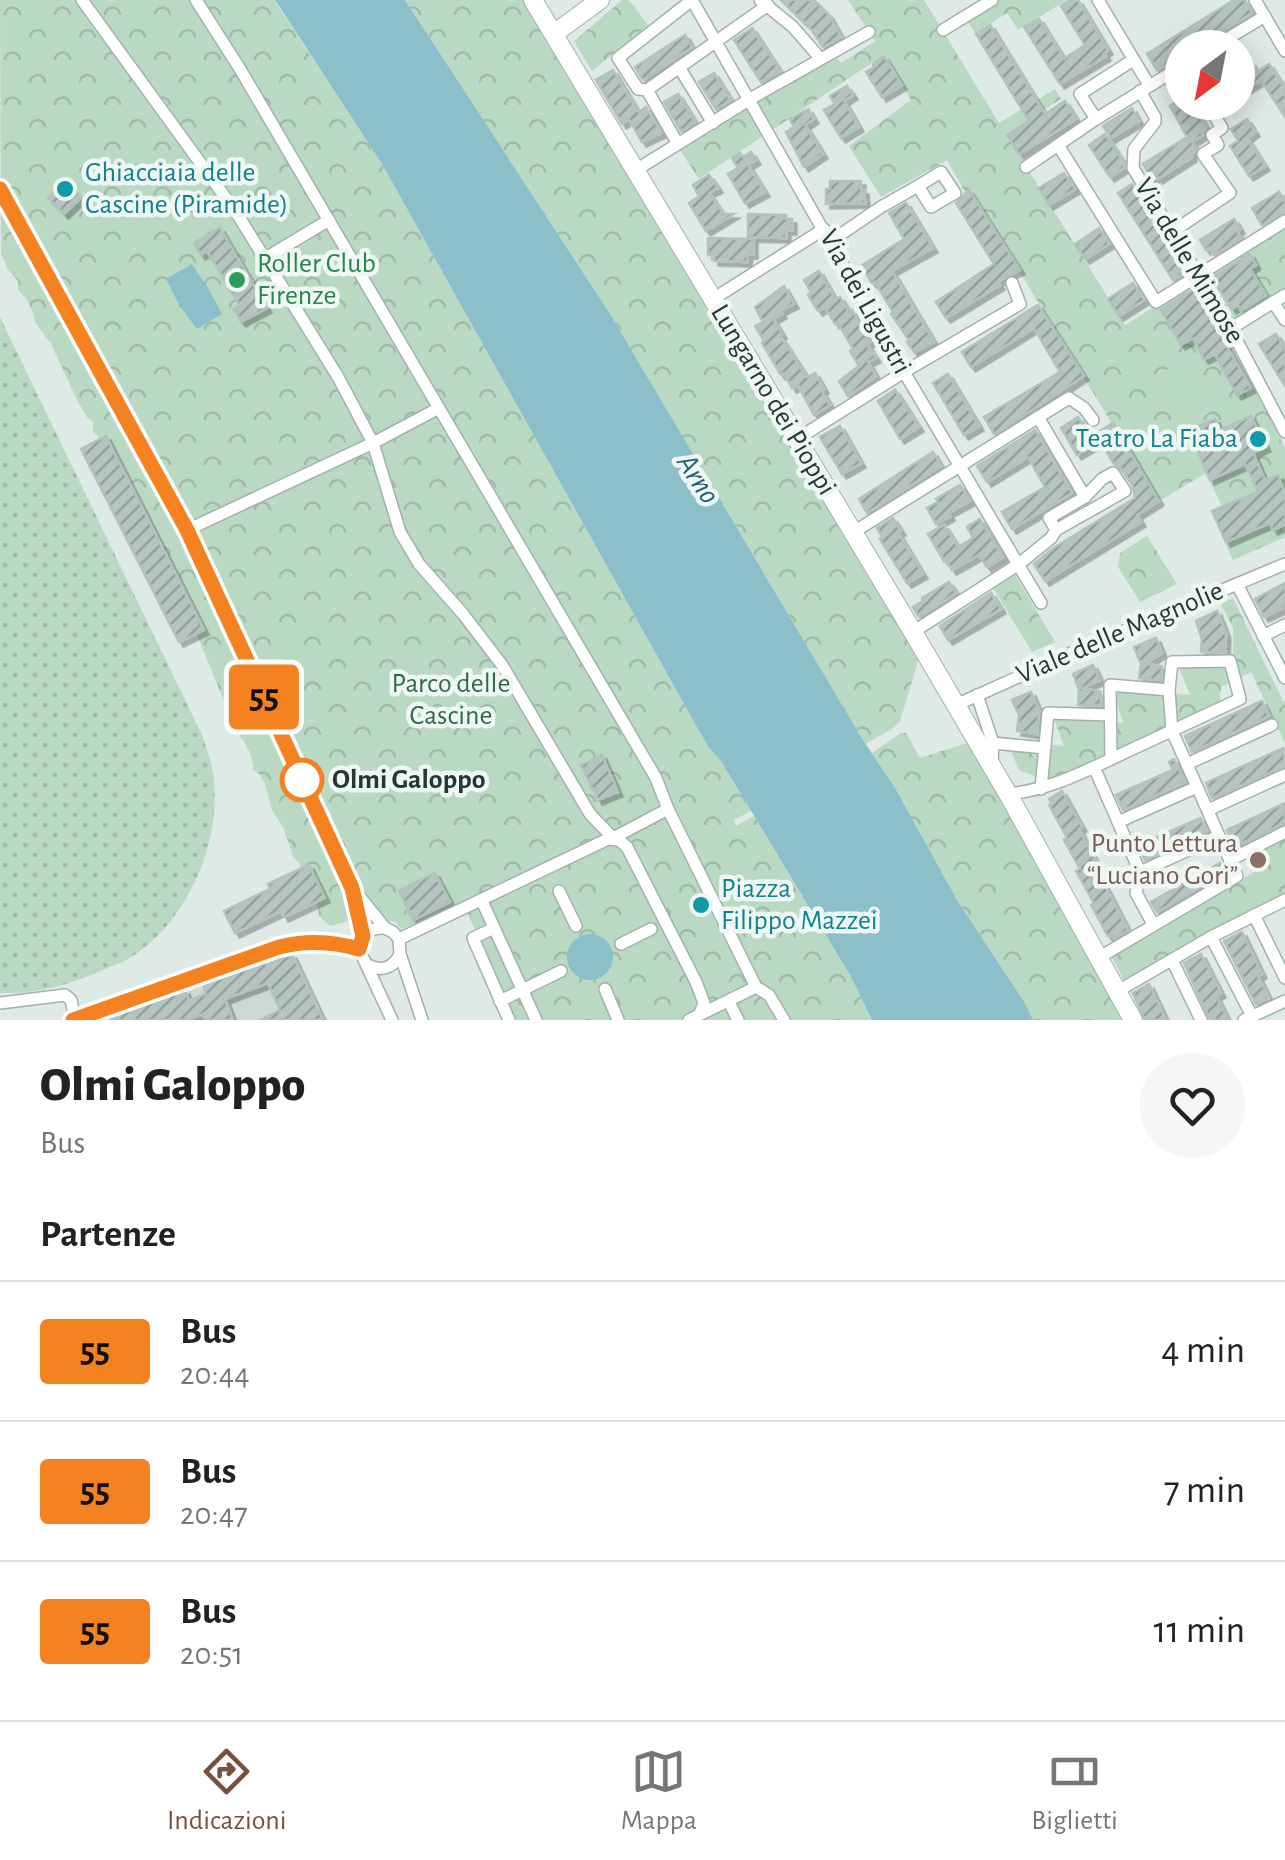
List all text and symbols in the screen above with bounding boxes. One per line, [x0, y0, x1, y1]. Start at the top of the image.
north arrow [1165, 30, 1255, 120]
map controls [1165, 30, 1255, 120]
place label: Ghiacciaia delle Cascine (Piramide) [85, 159, 288, 219]
street label: Via delle Mimose [1129, 174, 1249, 348]
marker: Ghiacciaia delle Cascine (Piramide) [54, 178, 76, 200]
street label: Via dei Ligustri [814, 225, 916, 379]
place label: Roller Club Firenze [257, 250, 376, 310]
marker: Roller Club Firenze [226, 269, 248, 291]
street label: Lungarno dei Pioppi [705, 300, 841, 500]
place label: Teatro La Fiaba [1076, 425, 1238, 453]
marker: Teatro La Fiaba [1247, 428, 1269, 450]
water label: Arno [671, 448, 725, 509]
street label: Viale delle Magnolie [1012, 577, 1228, 689]
line badge: 55 [219, 664, 309, 730]
park label: Parco delle Cascine [392, 670, 510, 730]
text: 55 [249, 680, 279, 715]
marker: Olmi Galoppo [281, 759, 323, 801]
place label: Olmi Galoppo [332, 766, 485, 794]
place label: Punto Lettura “Luciano Gori” [1087, 830, 1238, 890]
marker: Punto Lettura “Luciano Gori” [1247, 849, 1269, 871]
place label: Piazza Filippo Mazzei [721, 875, 878, 935]
marker: Piazza Filippo Mazzei [690, 894, 712, 916]
button: heart [1140, 1053, 1245, 1158]
text: Olmi Galoppo [40, 1062, 305, 1110]
text: Bus [40, 1127, 85, 1159]
text: Partenze [40, 1216, 176, 1254]
text: Bus [180, 1313, 236, 1351]
text: 4 min [1161, 1332, 1245, 1370]
text: 55 [80, 1334, 110, 1369]
text: 20:44 [180, 1358, 250, 1390]
text: Bus [180, 1453, 236, 1491]
text: 7 min [1164, 1472, 1245, 1510]
text: 55 [80, 1474, 110, 1509]
text: 20:47 [180, 1498, 248, 1530]
text: Bus [180, 1593, 236, 1631]
text: 11 min [1153, 1612, 1245, 1650]
text: 55 [80, 1614, 110, 1649]
text: 20:51 [180, 1638, 243, 1670]
tab: Indicazioni [167, 1744, 287, 1838]
tab: Mappa [621, 1744, 697, 1838]
tab: Biglietti [1031, 1744, 1118, 1838]

